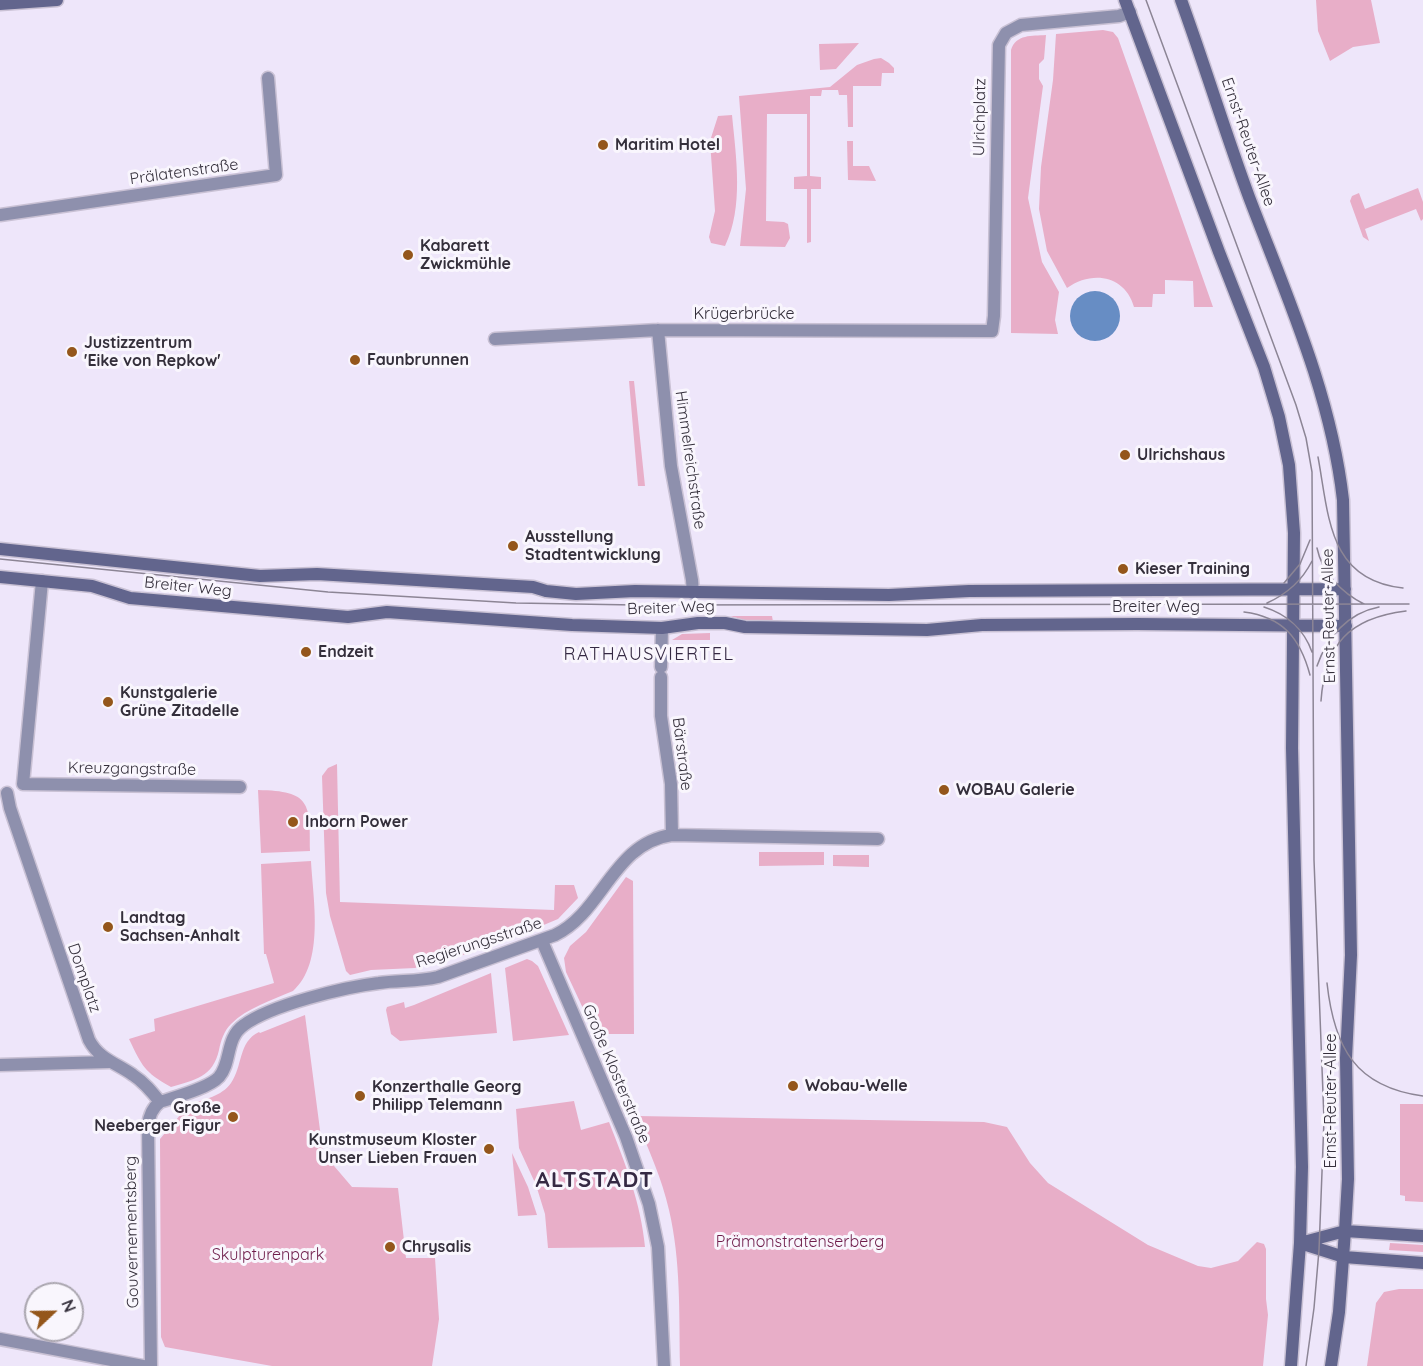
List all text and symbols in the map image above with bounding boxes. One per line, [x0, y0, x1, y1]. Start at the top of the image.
street label: Ernst-Reuter-Allee [1217, 75, 1279, 209]
street label: Ulrichplatz [970, 78, 990, 156]
place label: Maritim Hotel [615, 135, 720, 155]
marker: Maritim Hotel [596, 138, 610, 152]
street label: Prälatenstraße [128, 155, 240, 189]
place label: Kabarett Zwickmühle [420, 236, 511, 274]
marker: Kabarett Zwickmühle [401, 248, 415, 262]
street label: Krügerbrücke [693, 304, 795, 324]
place label: Justizzentrum 'Eike von Repkow' [84, 333, 221, 371]
marker: Justizzentrum 'Eike von Repkow' [65, 345, 79, 359]
place label: Faunbrunnen [367, 350, 469, 370]
marker: Faunbrunnen [348, 353, 362, 367]
street label: Himmelreichstraße [671, 389, 709, 531]
place label: Ulrichshaus [1137, 445, 1225, 465]
marker: Ulrichshaus [1118, 448, 1132, 462]
place label: Ausstellung Stadtentwicklung [525, 527, 661, 565]
marker: Ausstellung Stadtentwicklung [506, 539, 520, 553]
street label: Ernst-Reuter-Allee [1318, 548, 1340, 684]
place label: Kieser Training [1135, 559, 1250, 579]
marker: Kieser Training [1116, 562, 1130, 576]
street label: Breiter Weg [143, 573, 233, 601]
street label: Breiter Weg [627, 597, 715, 619]
street label: Breiter Weg [1112, 597, 1200, 617]
place label: Endzeit [318, 642, 374, 662]
district label: RATHAUSVIERTEL [563, 644, 735, 666]
marker: Endzeit [299, 645, 313, 659]
place label: Kunstgalerie Grüne Zitadelle [120, 683, 239, 721]
marker: Kunstgalerie Grüne Zitadelle [101, 695, 115, 709]
street label: Bärstraße [668, 716, 696, 792]
street label: Kreuzgangstraße [68, 758, 196, 780]
place label: WOBAU Galerie [956, 780, 1075, 800]
marker: WOBAU Galerie [937, 783, 951, 797]
place label: Inborn Power [305, 812, 408, 832]
marker: Inborn Power [286, 815, 300, 829]
place label: Landtag Sachsen-Anhalt [120, 908, 240, 946]
street label: Regierungsstraße [414, 914, 544, 972]
marker: Landtag Sachsen-Anhalt [101, 920, 115, 934]
street label: Domplatz [63, 941, 105, 1015]
street label: Große Klosterstraße [578, 1002, 654, 1146]
street label: Ernst-Reuter-Allee [1321, 1034, 1341, 1168]
place label: Wobau-Welle [805, 1076, 908, 1096]
place label: Konzerthalle Georg Philipp Telemann [372, 1077, 521, 1115]
marker: Wobau-Welle [786, 1079, 800, 1093]
marker: Konzerthalle Georg Philipp Telemann [353, 1089, 367, 1103]
place label: Große Neeberger Figur [94, 1098, 221, 1136]
marker: Große Neeberger Figur [226, 1110, 240, 1124]
place label: Kunstmuseum Kloster Unser Lieben Frauen [308, 1130, 477, 1168]
marker: Kunstmuseum Kloster Unser Lieben Frauen [482, 1142, 496, 1156]
street label: Gouvernementsberg [121, 1156, 143, 1308]
district label: ALTSTADT [536, 1167, 654, 1193]
park label: Prämonstratenserberg [716, 1232, 884, 1252]
place label: Chrysalis [402, 1237, 471, 1257]
marker: Chrysalis [383, 1240, 397, 1254]
park label: Skulpturenpark [212, 1245, 324, 1265]
north arrow [24, 1282, 84, 1342]
text: N [57, 1297, 80, 1315]

